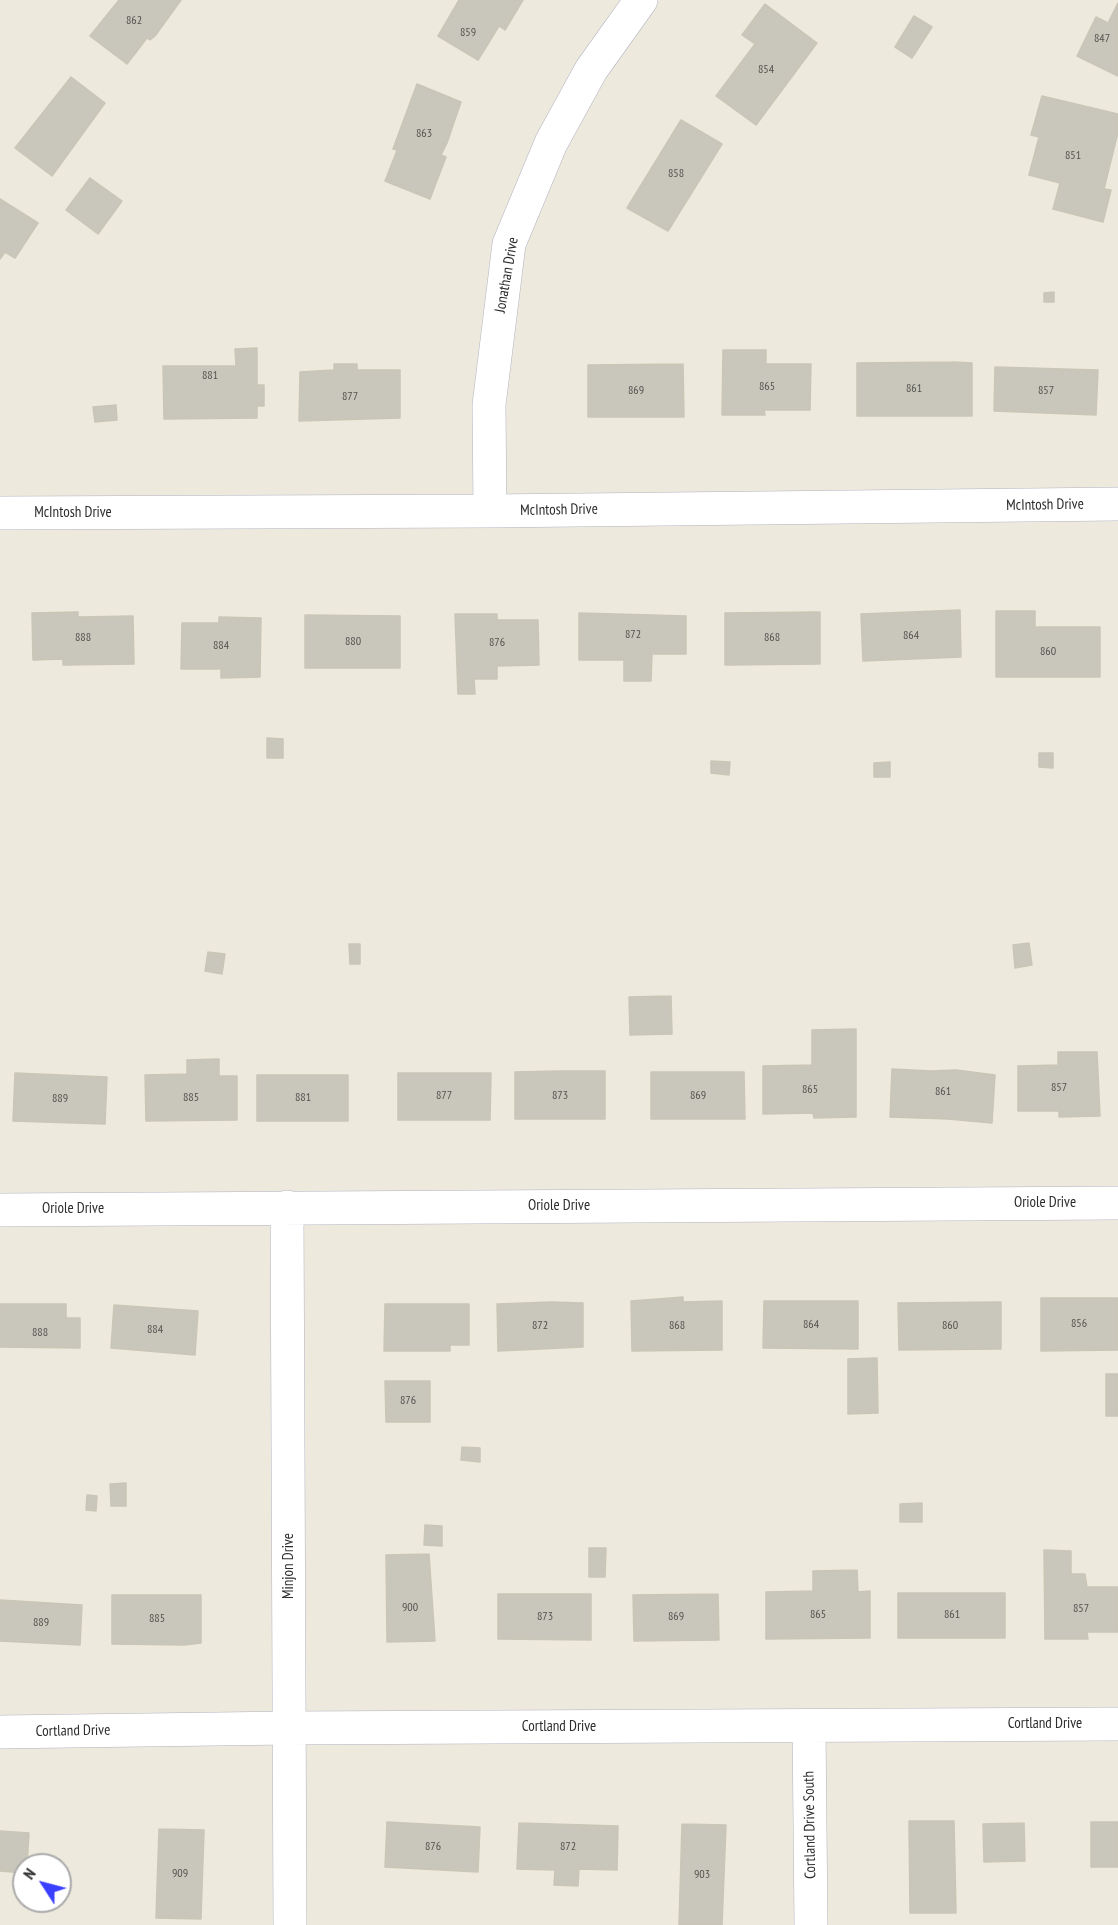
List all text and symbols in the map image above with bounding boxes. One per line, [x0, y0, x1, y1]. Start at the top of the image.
house number: 862 [126, 14, 142, 28]
house number: 859 [460, 26, 476, 40]
house number: 847 [1094, 32, 1110, 46]
house number: 854 [758, 63, 774, 77]
house number: 863 [416, 127, 432, 141]
house number: 851 [1065, 149, 1081, 163]
house number: 858 [668, 167, 684, 181]
street label: Jonathan Drive [492, 236, 522, 314]
house number: 881 [202, 369, 218, 383]
house number: 865 [759, 380, 775, 394]
house number: 861 [906, 382, 922, 396]
house number: 869 [628, 384, 644, 398]
house number: 857 [1038, 384, 1054, 398]
house number: 877 [342, 390, 358, 404]
street label: McIntosh Drive [1006, 495, 1084, 515]
street label: McIntosh Drive [520, 500, 598, 520]
street label: McIntosh Drive [34, 504, 112, 522]
house number: 872 [625, 628, 641, 642]
house number: 864 [903, 629, 919, 643]
house number: 888 [75, 631, 91, 645]
house number: 868 [764, 631, 780, 645]
house number: 880 [345, 635, 361, 649]
house number: 876 [489, 636, 505, 650]
house number: 884 [213, 639, 229, 653]
house number: 860 [1040, 645, 1056, 659]
house number: 857 [1051, 1081, 1067, 1095]
house number: 865 [802, 1083, 818, 1097]
house number: 861 [935, 1085, 951, 1099]
house number: 877 [436, 1089, 452, 1103]
house number: 873 [552, 1089, 568, 1103]
house number: 869 [690, 1089, 706, 1103]
house number: 885 [183, 1091, 199, 1105]
house number: 881 [295, 1091, 311, 1105]
house number: 889 [52, 1092, 68, 1106]
street label: Oriole Drive [1014, 1194, 1076, 1212]
street label: Oriole Drive [528, 1197, 590, 1215]
street label: Oriole Drive [42, 1200, 104, 1218]
house number: 856 [1071, 1317, 1087, 1331]
house number: 864 [803, 1318, 819, 1332]
house number: 872 [532, 1319, 548, 1333]
house number: 868 [669, 1319, 685, 1333]
house number: 860 [942, 1319, 958, 1333]
house number: 884 [147, 1323, 163, 1337]
house number: 888 [32, 1326, 48, 1340]
house number: 876 [400, 1394, 416, 1408]
street label: Minjon Drive [280, 1533, 298, 1599]
house number: 900 [402, 1601, 418, 1615]
house number: 857 [1073, 1602, 1089, 1616]
house number: 865 [810, 1608, 826, 1622]
house number: 861 [944, 1608, 960, 1622]
house number: 873 [537, 1610, 553, 1624]
house number: 869 [668, 1610, 684, 1624]
house number: 885 [149, 1612, 165, 1626]
house number: 889 [33, 1616, 49, 1630]
street label: Cortland Drive [1008, 1715, 1082, 1733]
street label: Cortland Drive [522, 1718, 596, 1736]
street label: Cortland Drive [36, 1721, 110, 1741]
street label: Cortland Drive South [800, 1771, 820, 1879]
house number: 876 [425, 1840, 441, 1854]
house number: 872 [560, 1840, 576, 1854]
north arrow [12, 1853, 72, 1913]
text: N [18, 1864, 40, 1883]
house number: 909 [172, 1867, 188, 1881]
house number: 903 [694, 1868, 710, 1882]

